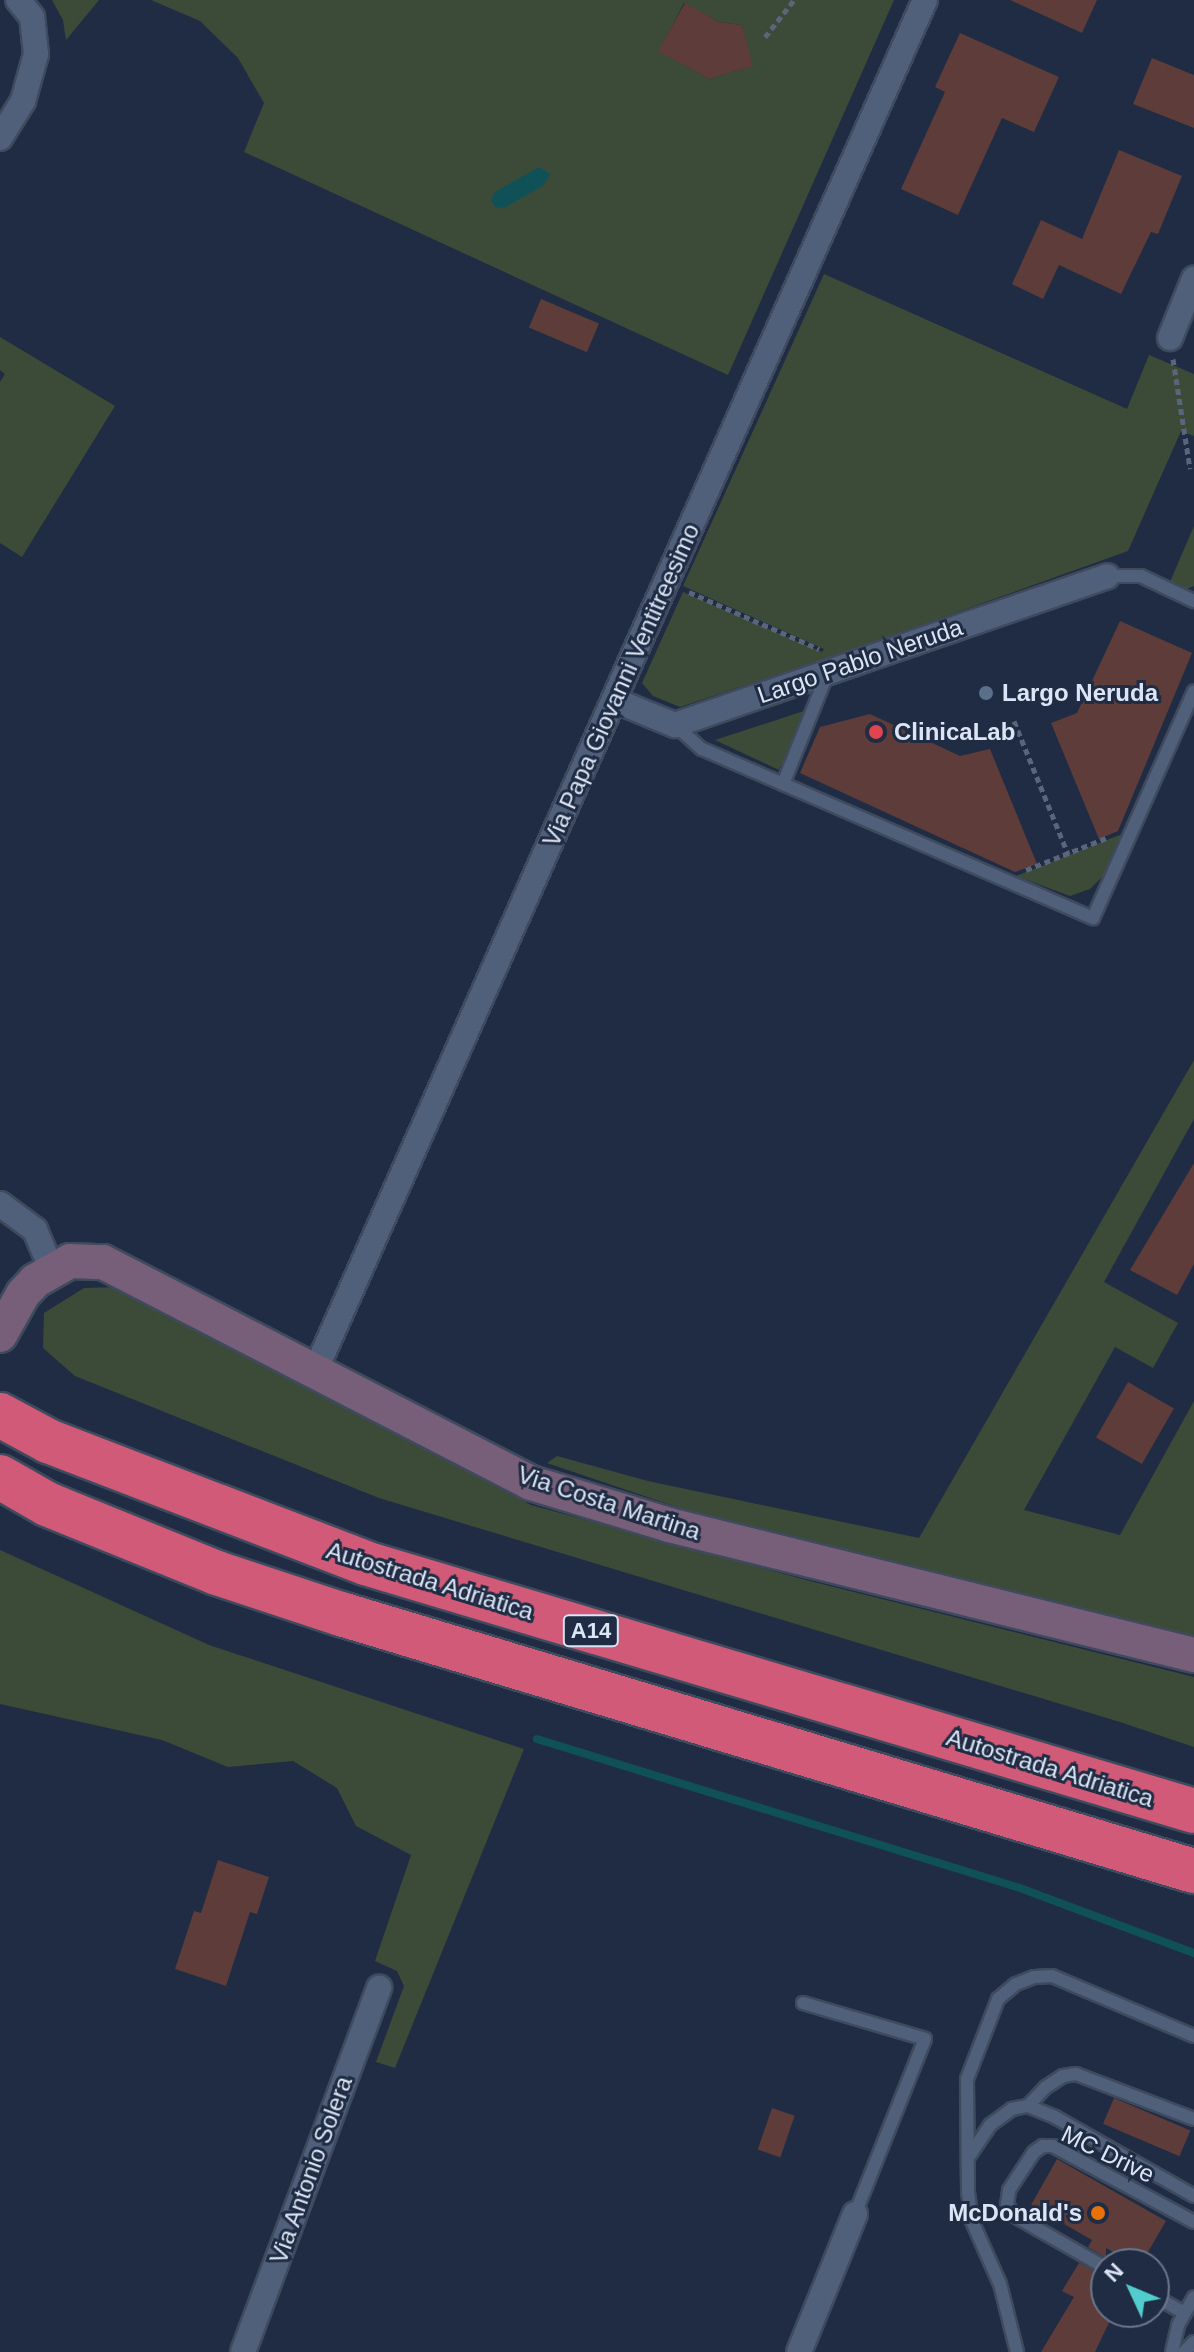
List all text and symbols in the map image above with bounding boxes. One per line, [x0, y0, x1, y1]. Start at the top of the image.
street label: Via Papa Giovanni Ventitreesimo [537, 519, 705, 851]
street label: Largo Pablo Neruda [754, 612, 966, 710]
place label: Largo Neruda [1002, 679, 1158, 707]
marker: Largo Neruda [977, 684, 995, 702]
place label: ClinicaLab [894, 718, 1015, 746]
marker: ClinicaLab [865, 721, 887, 743]
street label: Via Costa Martina [514, 1460, 704, 1546]
street label: Autostrada Adriatica [322, 1536, 538, 1626]
road number: A14 [561, 1613, 621, 1649]
street label: Autostrada Adriatica [942, 1723, 1158, 1813]
street label: Via Antonio Solera [264, 2072, 358, 2268]
street label: MC Drive [1057, 2119, 1159, 2189]
place label: McDonald's [948, 2199, 1082, 2227]
marker: McDonald's [1089, 2204, 1107, 2222]
north arrow [1090, 2248, 1170, 2328]
text: N [1099, 2258, 1128, 2287]

